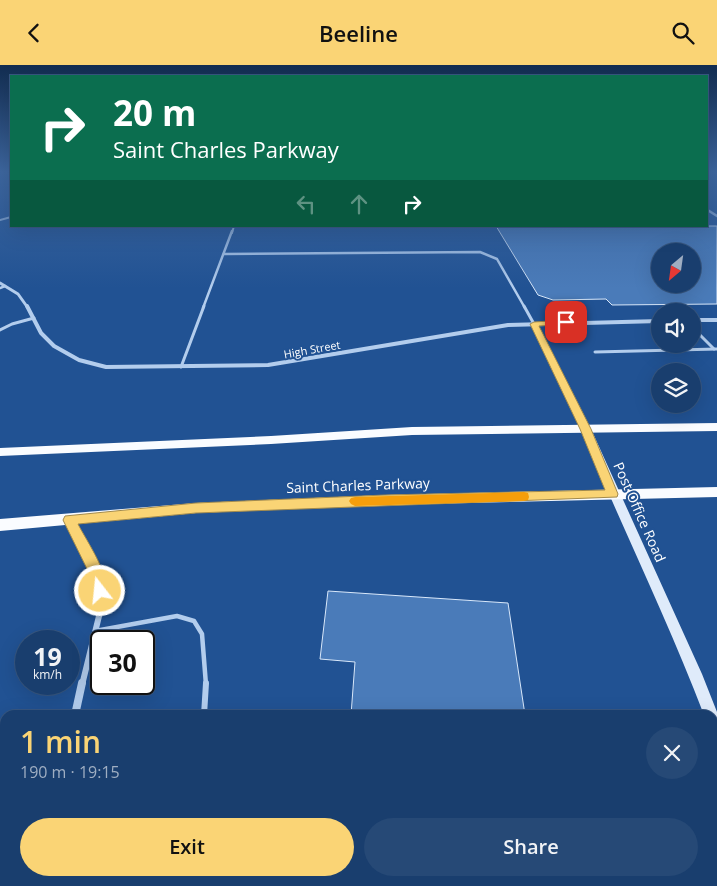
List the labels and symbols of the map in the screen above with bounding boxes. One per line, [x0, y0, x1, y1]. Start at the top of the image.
north arrow [651, 243, 701, 293]
pin [545, 301, 587, 343]
street label: High Street [283, 337, 342, 361]
street label: Post Office Road [609, 459, 671, 565]
street label: Saint Charles Parkway [286, 473, 431, 497]
position arrow [73, 564, 125, 616]
speed limit sign: 30 [90, 630, 155, 695]

